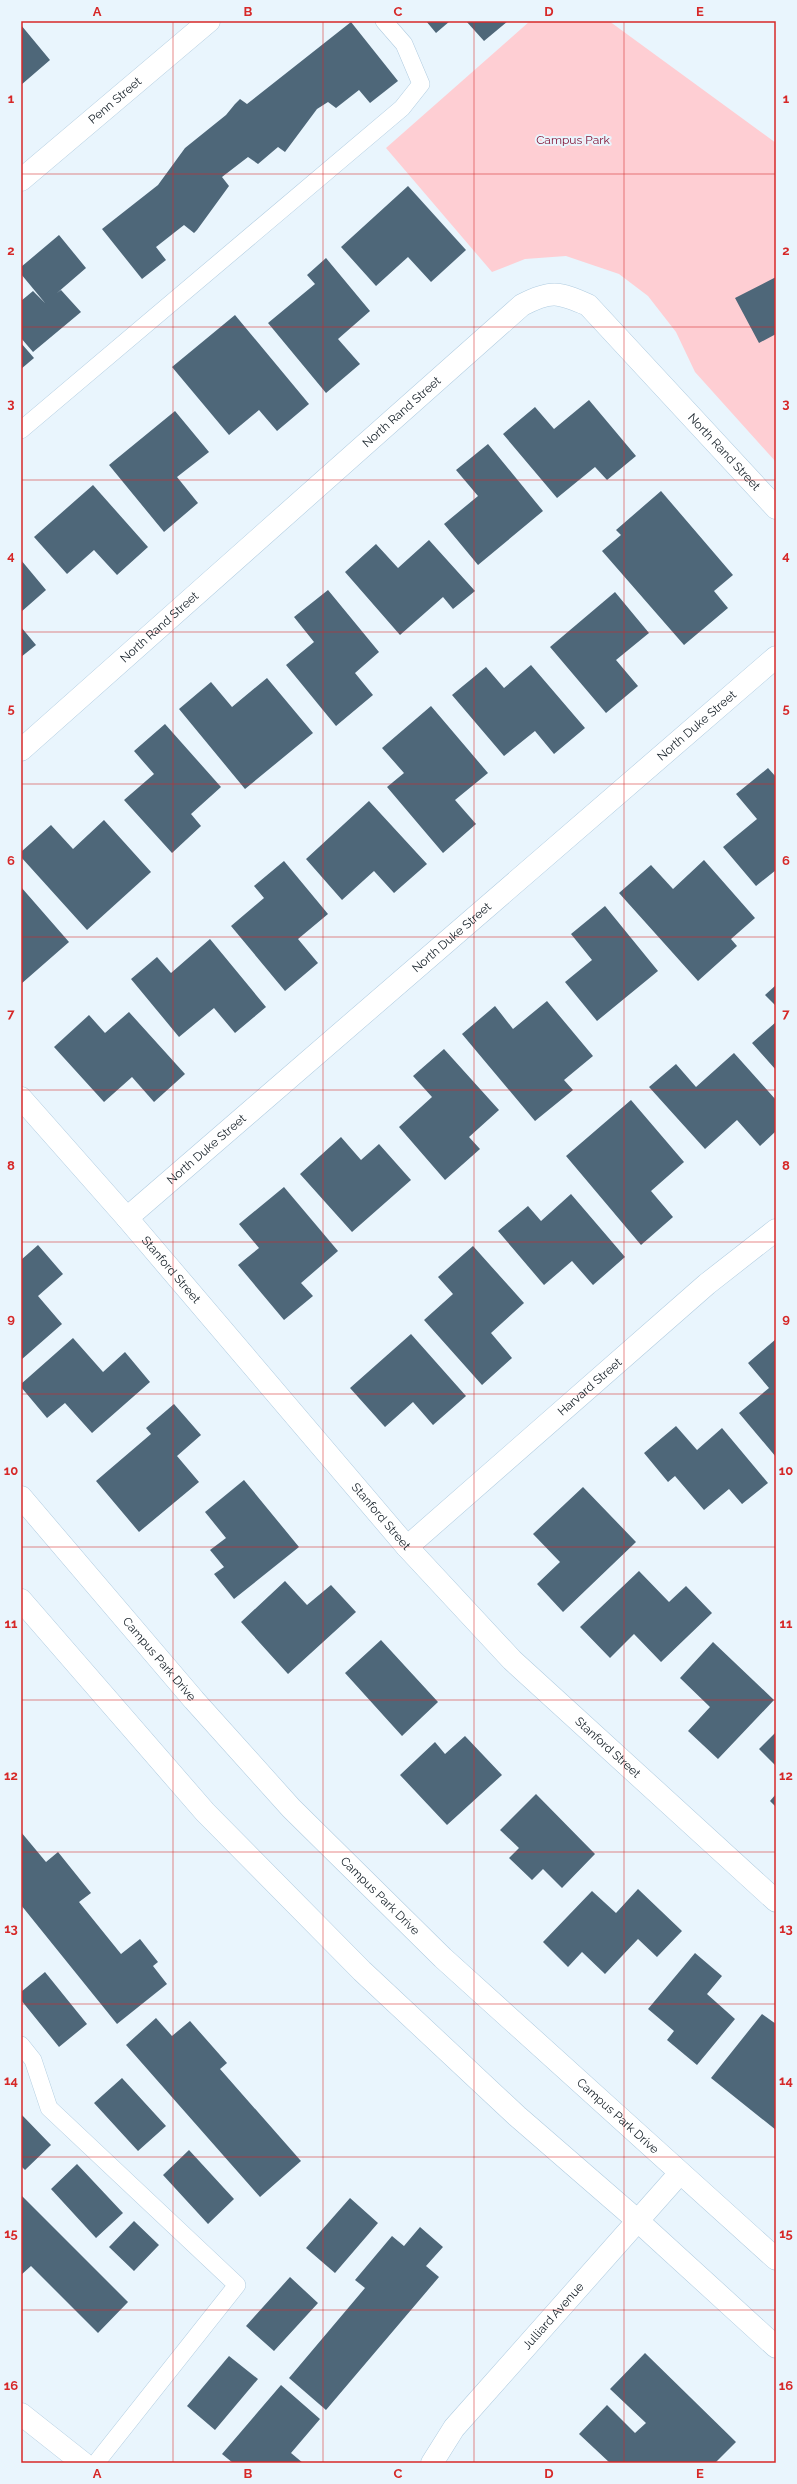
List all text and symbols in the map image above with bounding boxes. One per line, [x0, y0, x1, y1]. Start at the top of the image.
text: A [93, 4, 102, 19]
text: B [244, 4, 253, 19]
text: C [394, 4, 403, 19]
text: D [544, 4, 554, 19]
text: E [696, 4, 704, 19]
street label: Penn Street [86, 74, 144, 127]
text: 1 [8, 91, 15, 106]
text: 1 [783, 91, 790, 106]
park label: Campus Park [536, 133, 610, 147]
text: 2 [7, 243, 15, 258]
text: 2 [782, 243, 790, 258]
street label: North Rand Street [360, 374, 444, 450]
text: 3 [7, 396, 15, 411]
text: 3 [782, 396, 790, 411]
street label: North Rand Street [685, 410, 763, 493]
text: 4 [7, 548, 15, 563]
text: 4 [782, 548, 790, 563]
street label: North Rand Street [117, 589, 201, 666]
street label: North Duke Street [654, 688, 739, 764]
text: 5 [7, 701, 15, 716]
text: 5 [782, 701, 790, 716]
text: 6 [7, 853, 15, 868]
text: 6 [782, 853, 790, 868]
street label: North Duke Street [409, 900, 494, 975]
text: 7 [7, 1006, 15, 1021]
text: 7 [782, 1006, 790, 1021]
street label: North Duke Street [164, 1111, 249, 1187]
text: 8 [7, 1158, 15, 1173]
text: 8 [782, 1158, 790, 1173]
street label: Stanford Street [139, 1233, 203, 1306]
text: 9 [7, 1311, 15, 1326]
text: 9 [782, 1311, 790, 1326]
street label: Harvard Street [555, 1355, 625, 1419]
text: 10 [4, 1463, 18, 1478]
text: 10 [779, 1463, 793, 1478]
street label: Stanford Street [349, 1480, 413, 1553]
street label: Campus Park Drive [120, 1614, 199, 1704]
text: 11 [5, 1616, 18, 1631]
text: 11 [780, 1616, 793, 1631]
street label: Stanford Street [572, 1714, 643, 1781]
text: 12 [4, 1768, 18, 1783]
text: 12 [779, 1768, 793, 1783]
street label: Campus Park Drive [338, 1854, 423, 1938]
text: 13 [4, 1921, 18, 1936]
text: 13 [779, 1921, 793, 1936]
text: 14 [4, 2073, 18, 2088]
text: 14 [779, 2073, 793, 2088]
street label: Campus Park Drive [574, 2075, 662, 2157]
text: 15 [4, 2226, 18, 2241]
text: 15 [779, 2226, 793, 2241]
street label: Julliard Avenue [520, 2280, 587, 2352]
text: 16 [4, 2378, 18, 2393]
text: 16 [779, 2378, 793, 2393]
text: A [93, 2466, 102, 2481]
text: B [244, 2466, 253, 2481]
text: C [394, 2466, 403, 2481]
text: D [544, 2466, 554, 2481]
text: E [696, 2466, 704, 2481]

